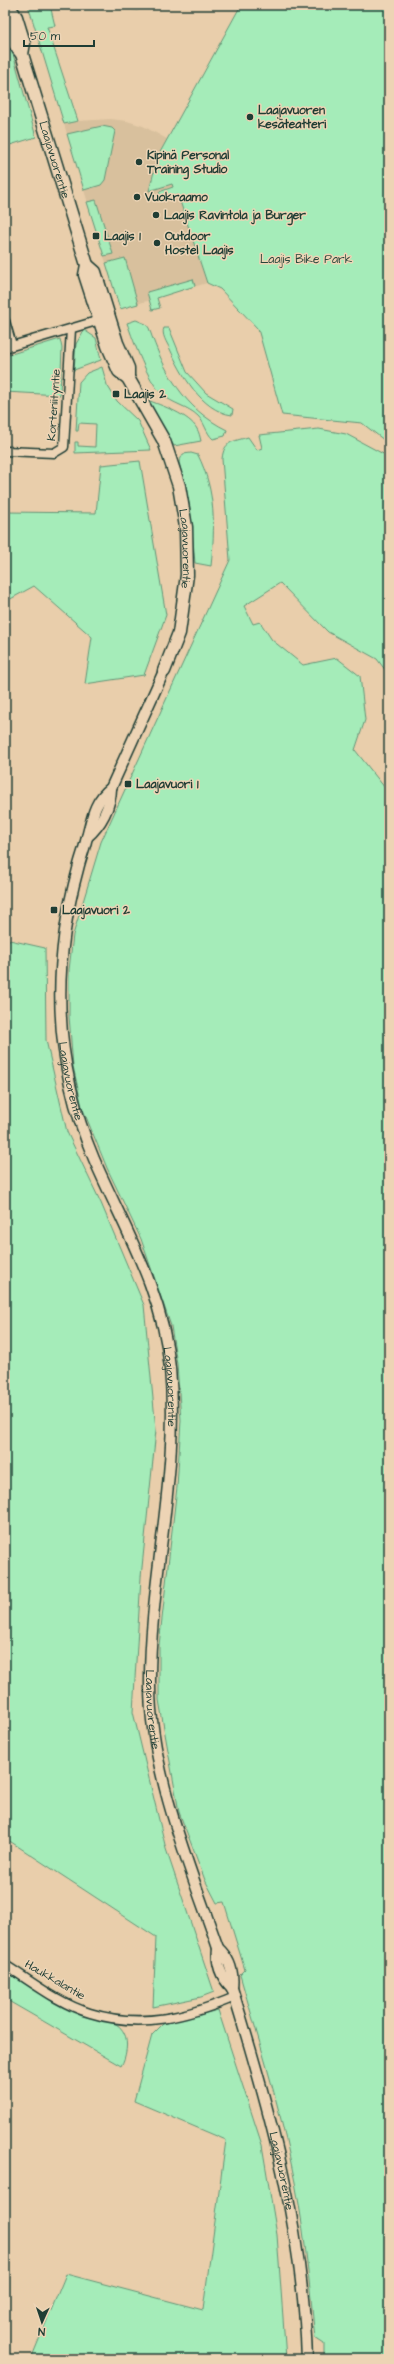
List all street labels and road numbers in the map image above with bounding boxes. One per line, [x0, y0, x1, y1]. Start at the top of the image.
street label: Laajavuorentie [35, 119, 75, 201]
street label: Korteniityntie [43, 368, 66, 442]
street label: Laajavuorentie [175, 507, 196, 590]
street label: Laajavuorentie [55, 1041, 88, 1123]
street label: Laajavuorentie [159, 1346, 180, 1428]
street label: Laajavuorentie [141, 1670, 165, 1751]
street label: Haukkalantie [22, 1956, 89, 2004]
street label: Laajavuorentie [265, 2130, 299, 2212]

